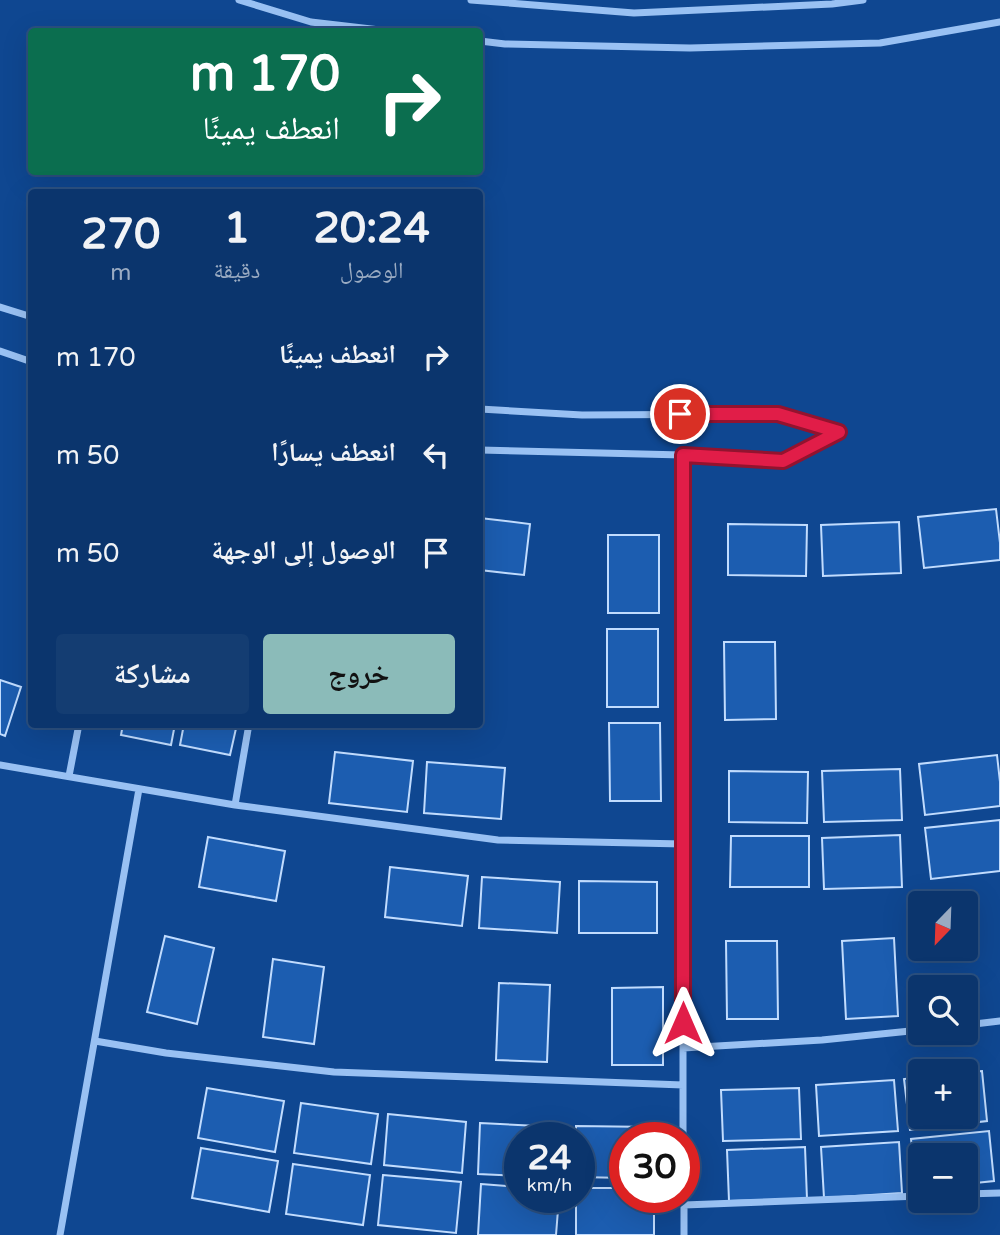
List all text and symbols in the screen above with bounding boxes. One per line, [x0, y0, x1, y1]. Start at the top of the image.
text: 170 m [190, 45, 340, 104]
icon: right [364, 56, 455, 147]
text: انعطف يمينًا [203, 110, 340, 148]
text: 1 [224, 203, 250, 254]
text: 20:24 [313, 203, 430, 254]
text: 270 [81, 209, 160, 260]
text: دقيقة [213, 257, 260, 285]
text: الوصول [340, 257, 403, 285]
text: m [110, 259, 131, 287]
icon: right [417, 338, 455, 376]
text: انعطف يمينًا [279, 339, 396, 370]
text: 170 m [56, 342, 136, 373]
pin [650, 384, 710, 444]
icon: arrive [661, 395, 699, 433]
icon: left [417, 436, 455, 474]
text: انعطف يسارًا [271, 437, 396, 468]
text: 50 m [56, 440, 119, 471]
icon: arrive [417, 534, 455, 572]
text: الوصول إلى الوجهة [212, 535, 396, 566]
text: 50 m [56, 538, 119, 569]
button: مشاركة [56, 634, 249, 714]
button: خروج [263, 634, 455, 714]
north arrow [908, 891, 978, 961]
map controls [908, 891, 978, 1213]
button: search [908, 975, 978, 1045]
position arrow [646, 986, 720, 1060]
button: + [908, 1059, 978, 1129]
speed limit sign: 30 [609, 1122, 700, 1213]
text: 24 [528, 1137, 571, 1179]
button: − [908, 1143, 978, 1213]
text: km/h [527, 1174, 572, 1196]

